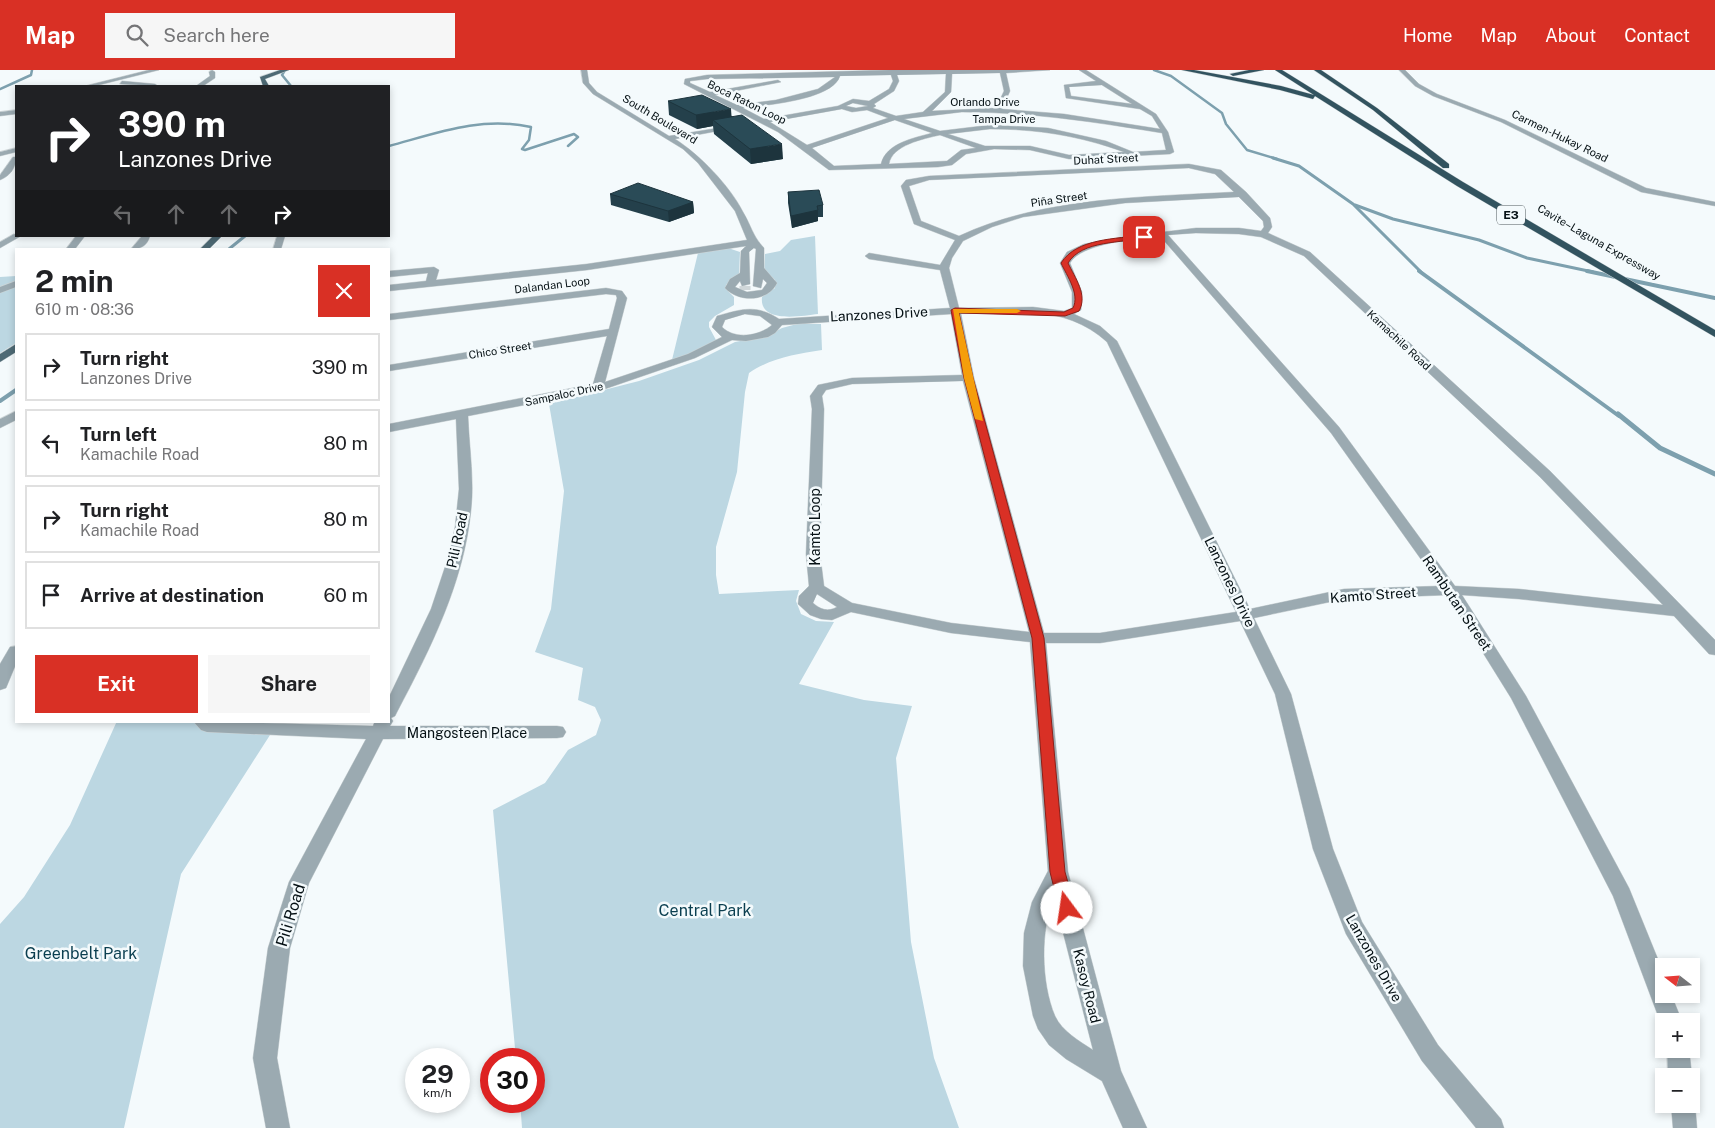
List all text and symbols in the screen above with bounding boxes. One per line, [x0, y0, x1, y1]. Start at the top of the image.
search box [105, 13, 455, 58]
text: Map [25, 21, 75, 49]
icon: search [123, 21, 151, 49]
text: Search here [163, 24, 270, 46]
text: Home [1403, 25, 1453, 46]
text: Map [1481, 25, 1517, 46]
text: About [1545, 25, 1596, 46]
text: Contact [1624, 25, 1690, 46]
street label: Boca Raton Loop [706, 78, 789, 126]
street label: South Boulevard [621, 92, 699, 146]
street label: Orlando Drive [950, 96, 1020, 108]
text: 390 m [118, 104, 226, 145]
icon: right [35, 105, 100, 170]
street label: Carmen-Hukay Road [1510, 107, 1610, 165]
street label: Tampa Drive [972, 113, 1036, 125]
text: Lanzones Drive [118, 146, 272, 172]
street label: Duhat Street [1073, 151, 1139, 167]
street label: Piña Street [1030, 189, 1088, 209]
icon: left [109, 200, 137, 228]
icon: ahead [162, 200, 190, 228]
icon: ahead [215, 200, 243, 228]
icon: right [268, 200, 296, 228]
street label: Cavite–Laguna Expressway [1535, 202, 1663, 282]
road number: E3 [1497, 206, 1525, 224]
pin [1123, 216, 1165, 258]
icon: arrive [1130, 223, 1158, 251]
text: 2 min [35, 263, 114, 299]
button: close [318, 265, 370, 317]
street label: Dalandan Loop [513, 274, 591, 296]
text: 610 m · 08:36 [35, 300, 134, 319]
street label: Lanzones Drive [830, 303, 928, 325]
street label: Kamachile Road [1365, 308, 1433, 372]
street label: Chico Street [468, 339, 532, 361]
text: Turn right [80, 347, 169, 369]
icon: right [37, 353, 65, 381]
text: 390 m [312, 356, 368, 378]
text: Lanzones Drive [80, 369, 192, 388]
street label: Sampaloc Drive [524, 380, 604, 408]
text: Turn left [80, 423, 157, 445]
icon: left [37, 429, 65, 457]
text: 80 m [323, 432, 368, 454]
text: Kamachile Road [80, 445, 199, 464]
street label: Kamto Loop [807, 488, 823, 566]
text: Turn right [80, 499, 169, 521]
icon: right [37, 505, 65, 533]
text: 80 m [323, 508, 368, 530]
street label: Pili Road [443, 511, 471, 569]
text: Kamachile Road [80, 521, 199, 540]
street label: Lanzones Drive [1201, 534, 1259, 630]
street label: Rambutan Street [1419, 552, 1495, 654]
icon: arrive [37, 581, 65, 609]
text: Arrive at destination [80, 584, 264, 606]
text: 60 m [324, 584, 368, 606]
street label: Kamto Street [1329, 584, 1417, 606]
button: Exit [35, 655, 198, 713]
button: Share [208, 655, 370, 713]
street label: Mangosteen Place [407, 725, 527, 741]
street label: Pili Road [272, 881, 309, 949]
position arrow [1040, 881, 1092, 933]
park label: Central Park [659, 901, 751, 920]
street label: Lanzones Drive [1343, 911, 1405, 1005]
park label: Greenbelt Park [25, 944, 137, 963]
street label: Kasoy Road [1070, 947, 1104, 1025]
north arrow [1655, 958, 1700, 1002]
map controls [1655, 958, 1700, 1113]
button: + [1655, 1013, 1700, 1058]
speed limit sign: 30 [480, 1048, 545, 1113]
text: 29 [421, 1059, 454, 1089]
button: − [1655, 1068, 1700, 1113]
text: km/h [423, 1086, 452, 1100]

